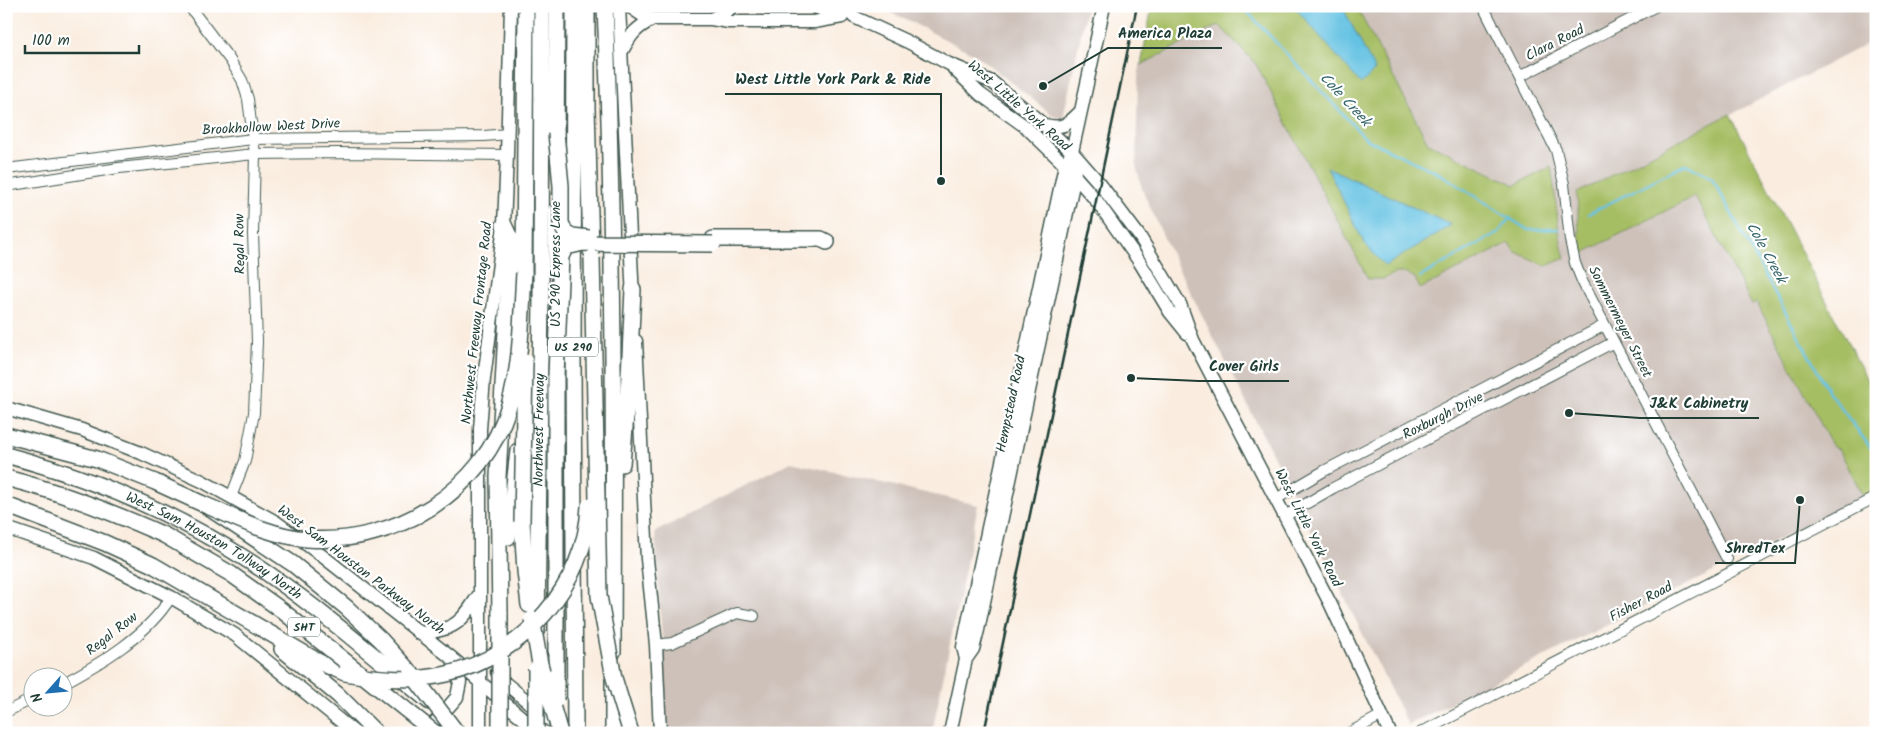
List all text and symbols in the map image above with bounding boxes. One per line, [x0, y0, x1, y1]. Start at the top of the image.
callout: America Plaza [1108, 18, 1222, 48]
street label: Clara Road [1522, 18, 1589, 67]
scale bar [25, 22, 139, 54]
text: America Plaza [1118, 22, 1212, 46]
text: 100 m [32, 29, 70, 53]
street label: West Little York Road [962, 55, 1076, 158]
callout: West Little York Park & Ride [725, 64, 941, 94]
water label: Cole Creek [1313, 67, 1378, 134]
text: West Little York Park & Ride [735, 68, 931, 92]
street label: Brookhollow West Drive [201, 112, 341, 142]
street label: US 290 Express Lane [545, 200, 567, 327]
street label: Regal Row [228, 213, 252, 275]
water label: Cole Creek [1739, 218, 1794, 290]
street label: Northwest Freeway Frontage Road [455, 220, 499, 425]
street label: Sommermeyer Street [1582, 262, 1658, 382]
road number: US 290 [548, 338, 598, 357]
callout: Cover Girls [1199, 351, 1289, 381]
street label: Hempstead Road [990, 353, 1032, 454]
text: Cover Girls [1209, 355, 1279, 379]
street label: Northwest Freeway [528, 373, 551, 487]
street label: Roxburgh Drive [1399, 386, 1488, 446]
callout: J&K Cabinetry [1640, 388, 1759, 418]
text: J&K Cabinetry [1650, 392, 1749, 416]
street label: West Little York Road [1269, 465, 1348, 592]
street label: West Sam Houston Tollway North [122, 486, 307, 606]
street label: West Sam Houston Parkway North [272, 499, 450, 641]
callout: ShredTex [1715, 533, 1795, 563]
text: ShredTex [1725, 537, 1786, 561]
street label: Fisher Road [1605, 576, 1677, 628]
street label: Regal Row [81, 606, 143, 661]
road number: SHT [288, 618, 320, 636]
north arrow [22, 666, 72, 716]
text: N [25, 688, 49, 706]

